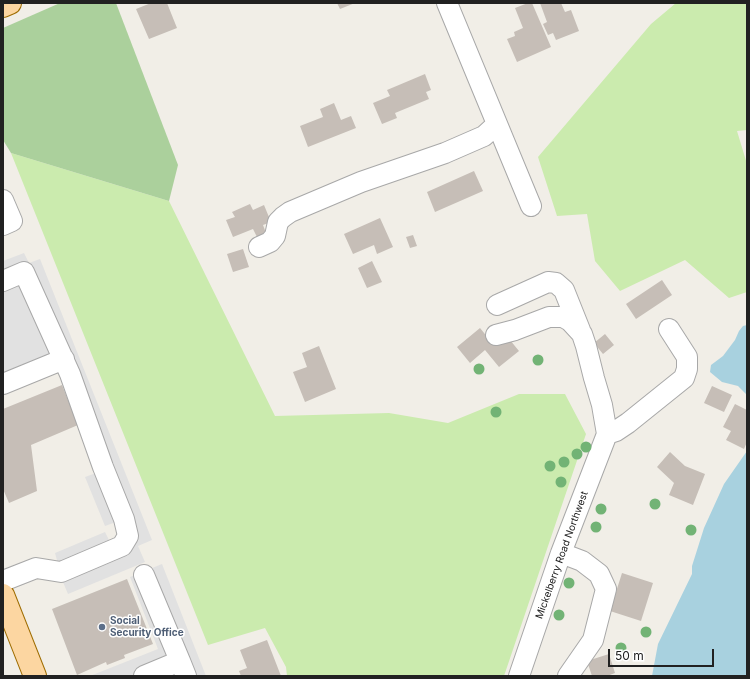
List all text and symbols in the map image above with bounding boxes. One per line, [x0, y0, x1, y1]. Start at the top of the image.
street label: Mickelberry Road Northwest [533, 490, 591, 620]
place label: Social Security Office [110, 615, 184, 638]
marker: Social Security Office [97, 622, 107, 632]
scale bar [610, 641, 716, 667]
text: 50 m [615, 648, 644, 663]

